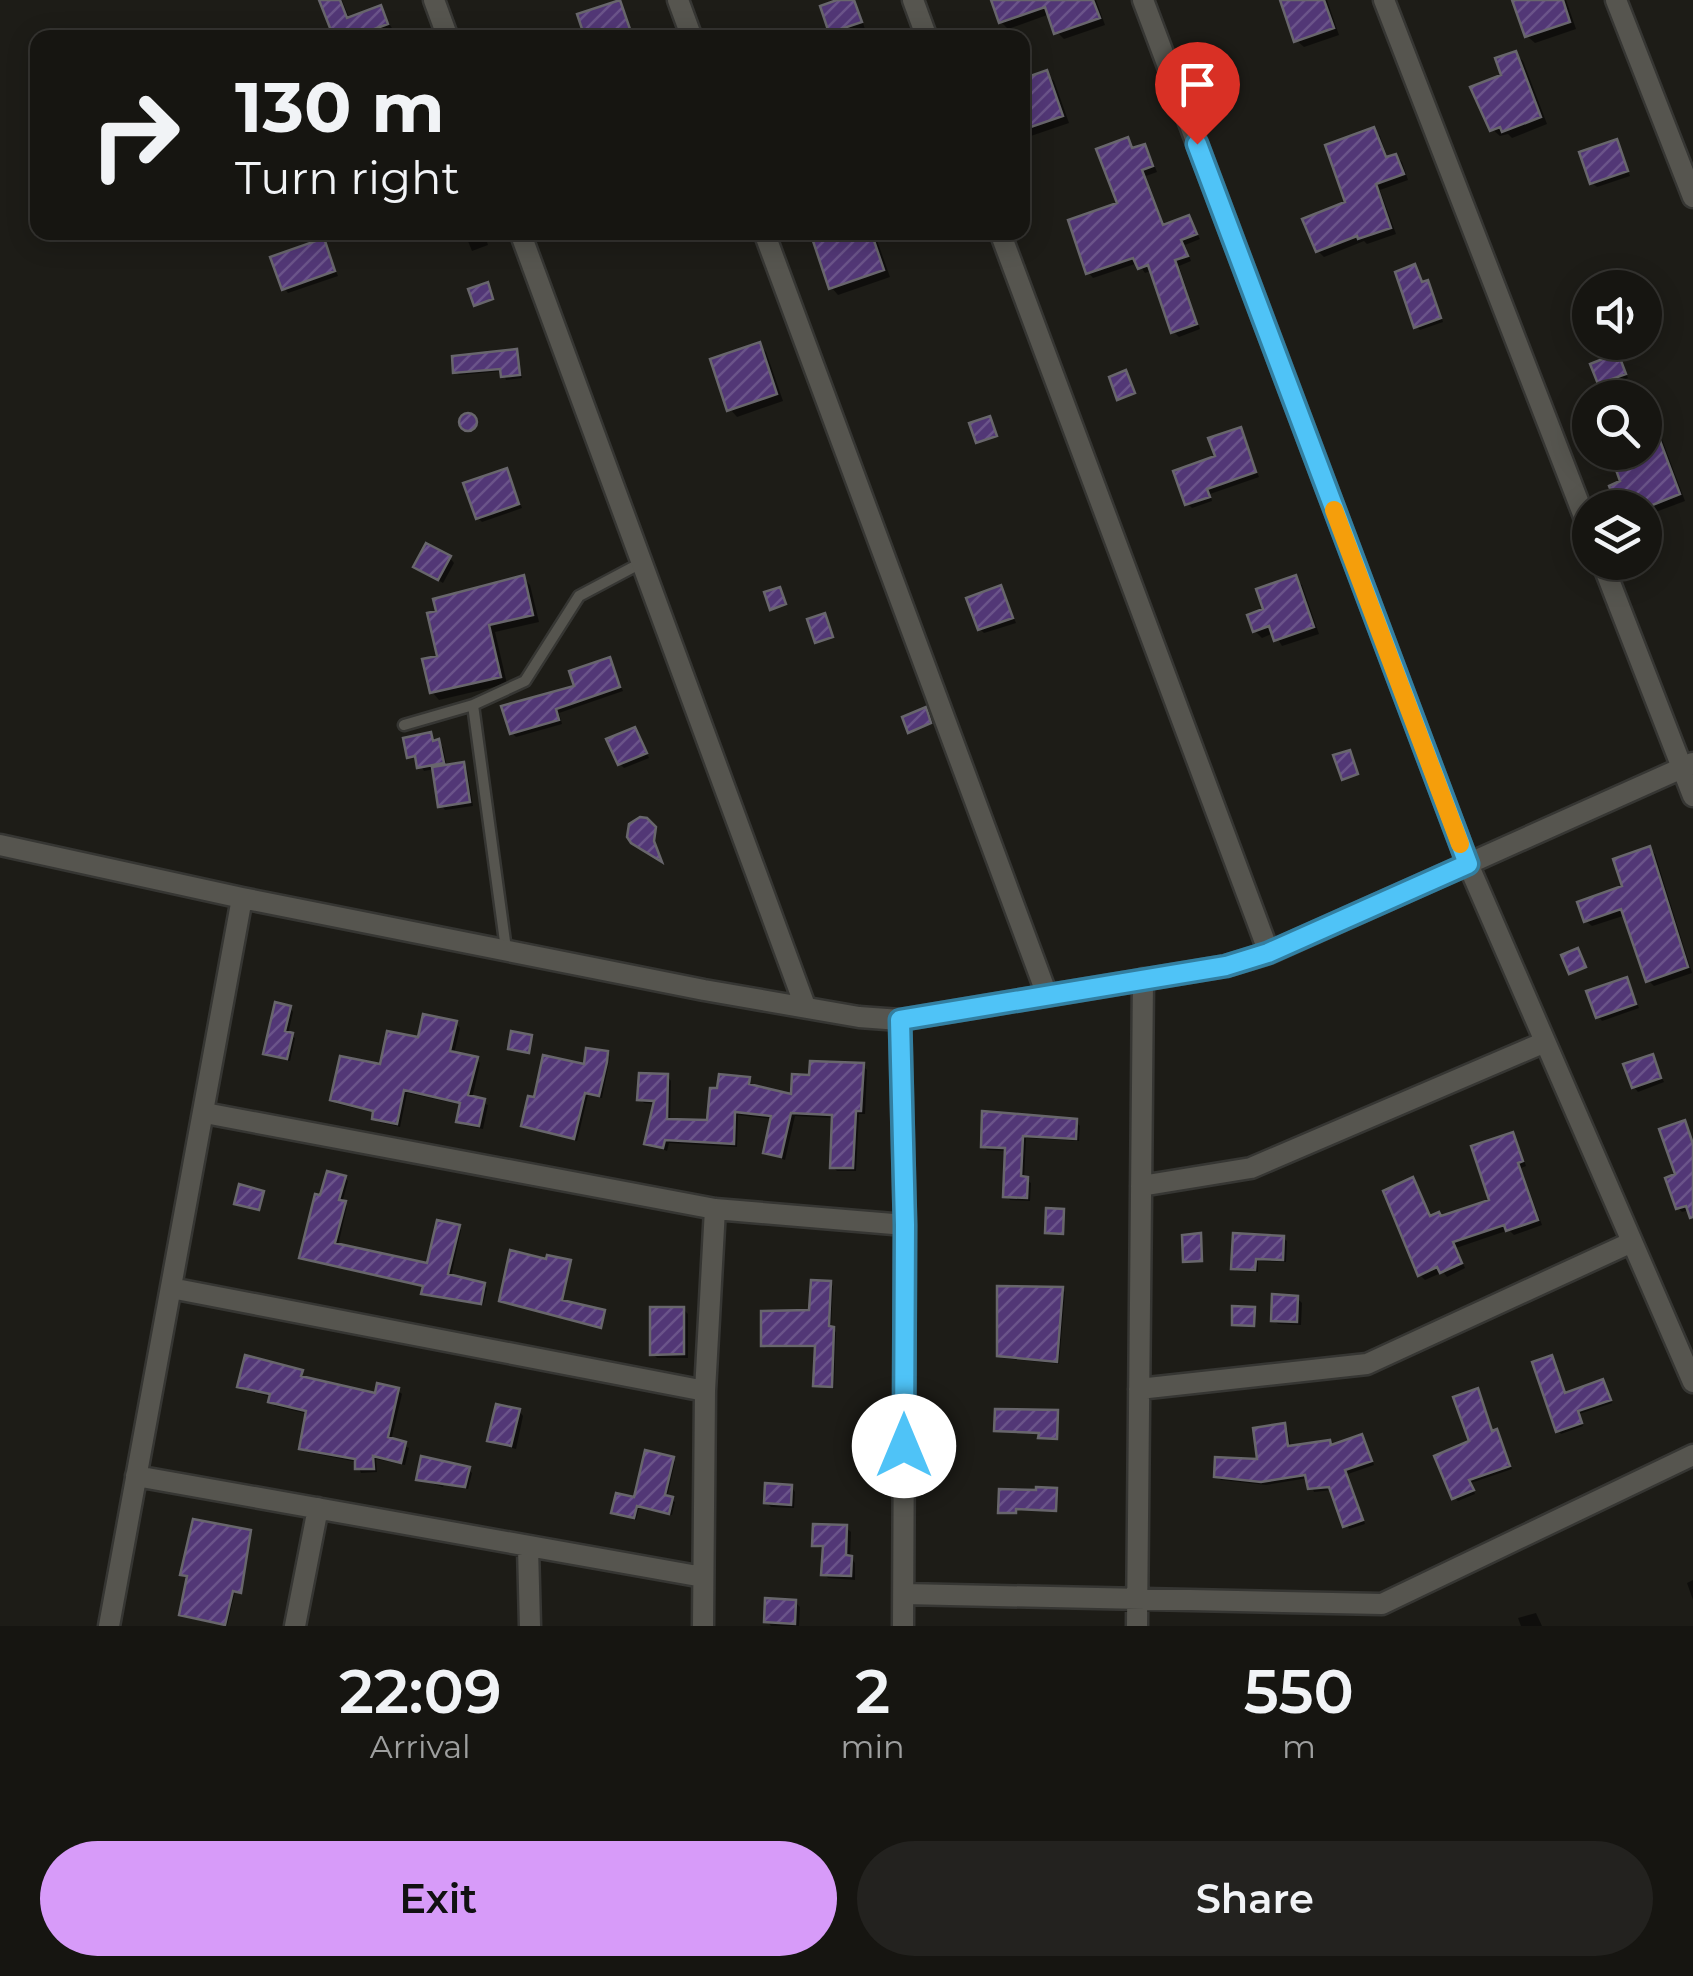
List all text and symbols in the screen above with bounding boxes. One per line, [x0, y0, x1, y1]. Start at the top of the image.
pin [1155, 42, 1240, 145]
icon: arrive [1170, 57, 1225, 112]
text: 130 m [235, 64, 445, 150]
icon: right [70, 70, 200, 200]
text: Turn right [235, 150, 460, 205]
map controls [1572, 270, 1662, 580]
button: sound [1572, 270, 1662, 360]
button: search [1572, 380, 1662, 470]
button: layers [1572, 490, 1662, 580]
position arrow [852, 1394, 956, 1498]
text: 22:09 [339, 1655, 502, 1728]
text: 2 [855, 1655, 890, 1728]
text: 550 [1244, 1655, 1354, 1728]
text: Arrival [370, 1727, 471, 1766]
text: min [841, 1727, 905, 1766]
text: m [1282, 1727, 1316, 1766]
button: Exit [40, 1841, 837, 1956]
button: Share [857, 1841, 1653, 1956]

